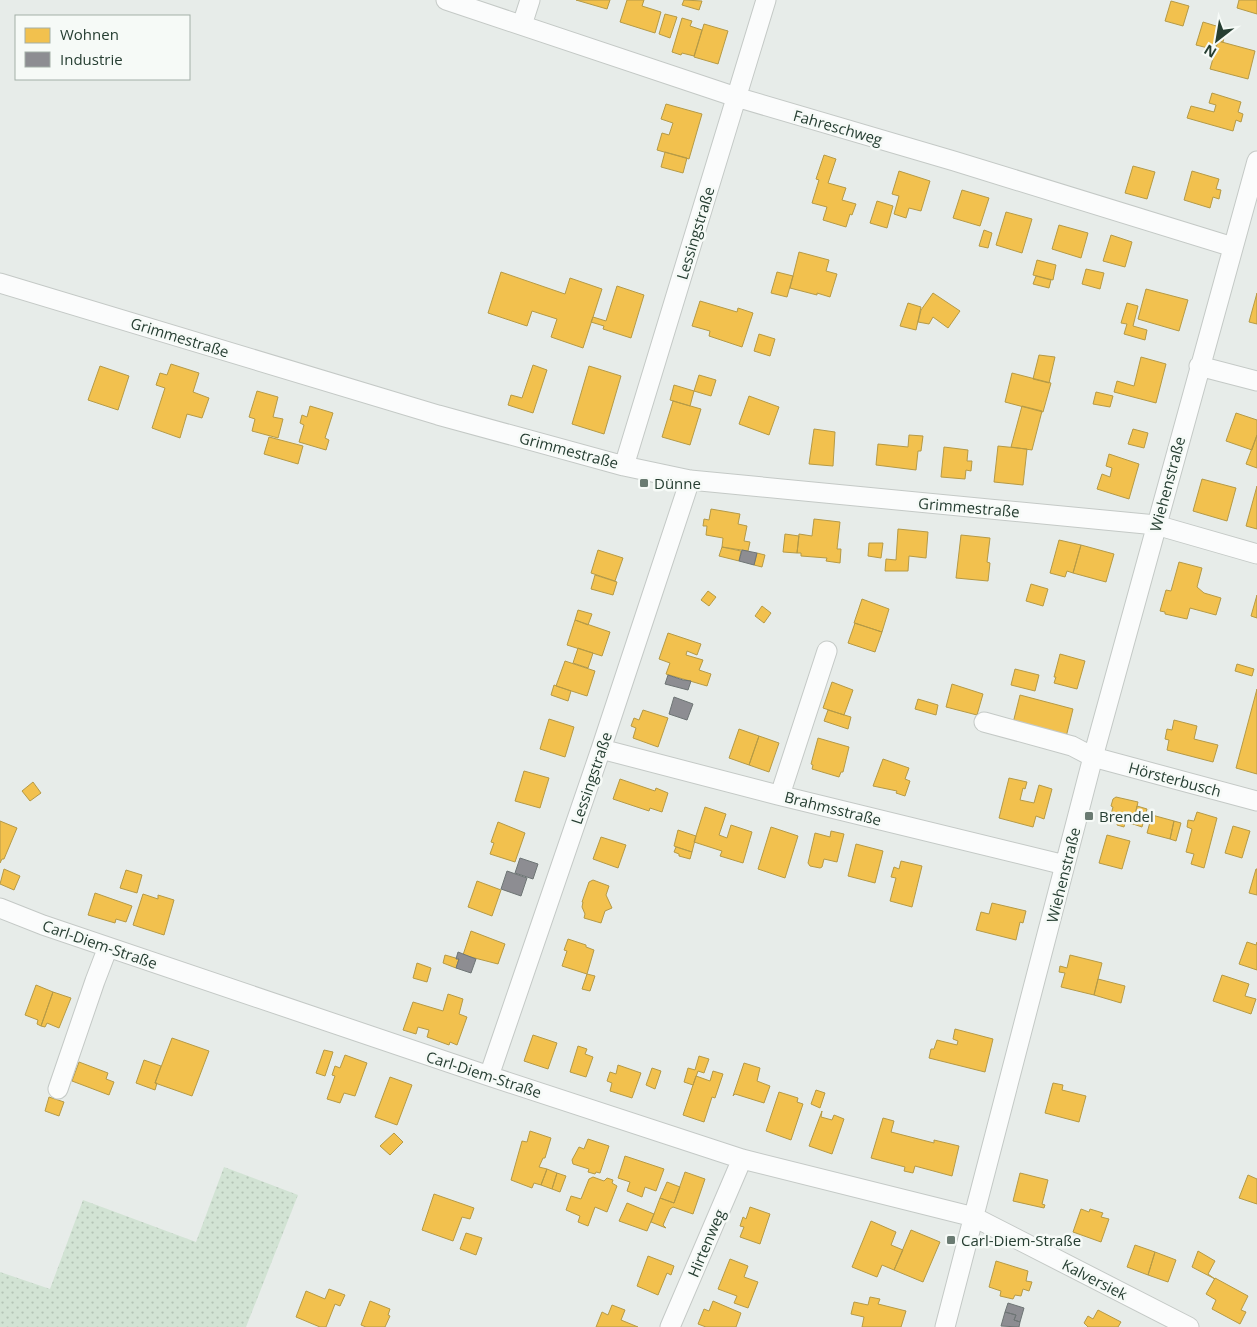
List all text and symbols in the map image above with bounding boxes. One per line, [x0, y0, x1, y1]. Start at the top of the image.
legend [15, 15, 190, 80]
north arrow [1192, 15, 1242, 65]
text: Wohnen [60, 24, 119, 44]
text: N [1200, 40, 1220, 63]
text: Industrie [60, 49, 123, 69]
street label: Fahreschweg [791, 105, 885, 149]
street label: Lessingstraße [671, 184, 719, 282]
street label: Grimmestraße [128, 313, 232, 361]
street label: Grimmestraße [517, 427, 621, 473]
street label: Wiehenstraße [1145, 434, 1189, 534]
place label: Dünne [654, 473, 701, 493]
marker: Dünne [638, 477, 650, 489]
street label: Grimmestraße [917, 493, 1021, 521]
street label: Lessingstraße [566, 729, 616, 827]
street label: Hörsterbusch [1126, 757, 1224, 801]
street label: Brahmsstraße [782, 786, 884, 830]
place label: Brendel [1099, 806, 1154, 826]
marker: Brendel [1083, 810, 1095, 822]
street label: Wiehenstraße [1041, 825, 1085, 925]
street label: Carl-Diem-Straße [40, 915, 160, 973]
street label: Carl-Diem-Straße [424, 1046, 544, 1102]
street label: Hirtenweg [683, 1206, 729, 1280]
place label: Carl-Diem-Straße [961, 1230, 1081, 1250]
marker: Carl-Diem-Straße [945, 1234, 957, 1246]
street label: Kalversiek [1059, 1254, 1131, 1304]

